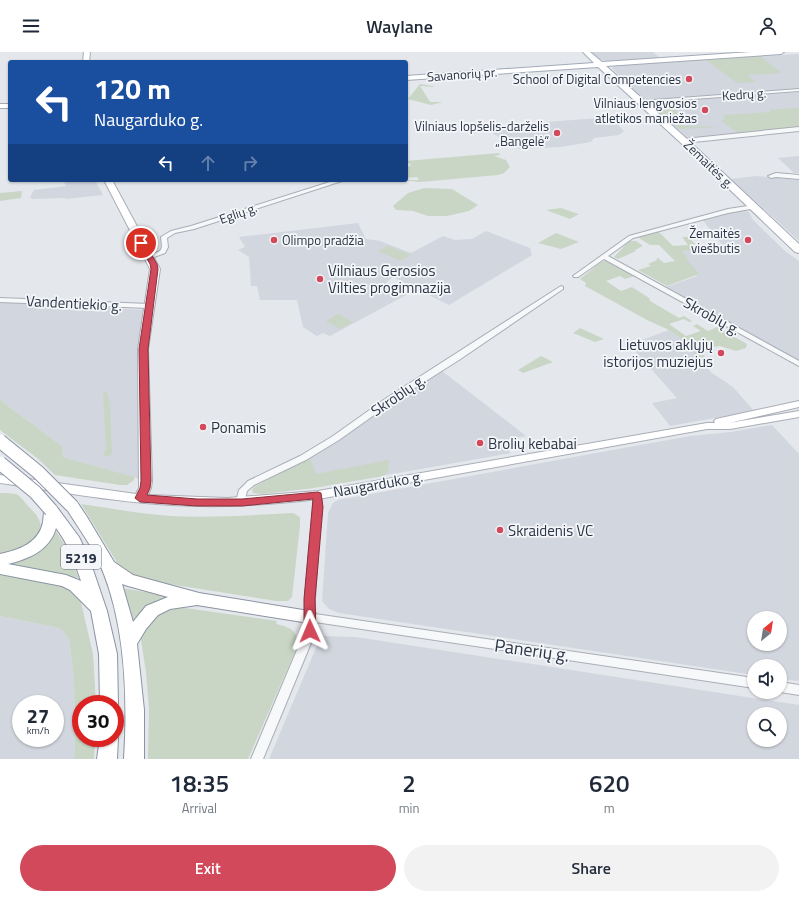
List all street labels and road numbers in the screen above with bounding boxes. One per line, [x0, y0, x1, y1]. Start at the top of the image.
street label: Savanorių pr. [426, 62, 498, 86]
street label: Kedrų g. [721, 82, 767, 106]
street label: Žemaitės g. [679, 135, 739, 193]
street label: Eglių g. [216, 197, 260, 229]
street label: Vandentiekio g. [25, 289, 123, 317]
street label: Skroblų g. [679, 291, 745, 341]
street label: Skroblų g. [366, 368, 430, 422]
street label: Naugarduko g. [331, 465, 425, 503]
road number: 5219 [61, 545, 101, 569]
street label: Panerių g. [493, 631, 571, 669]

